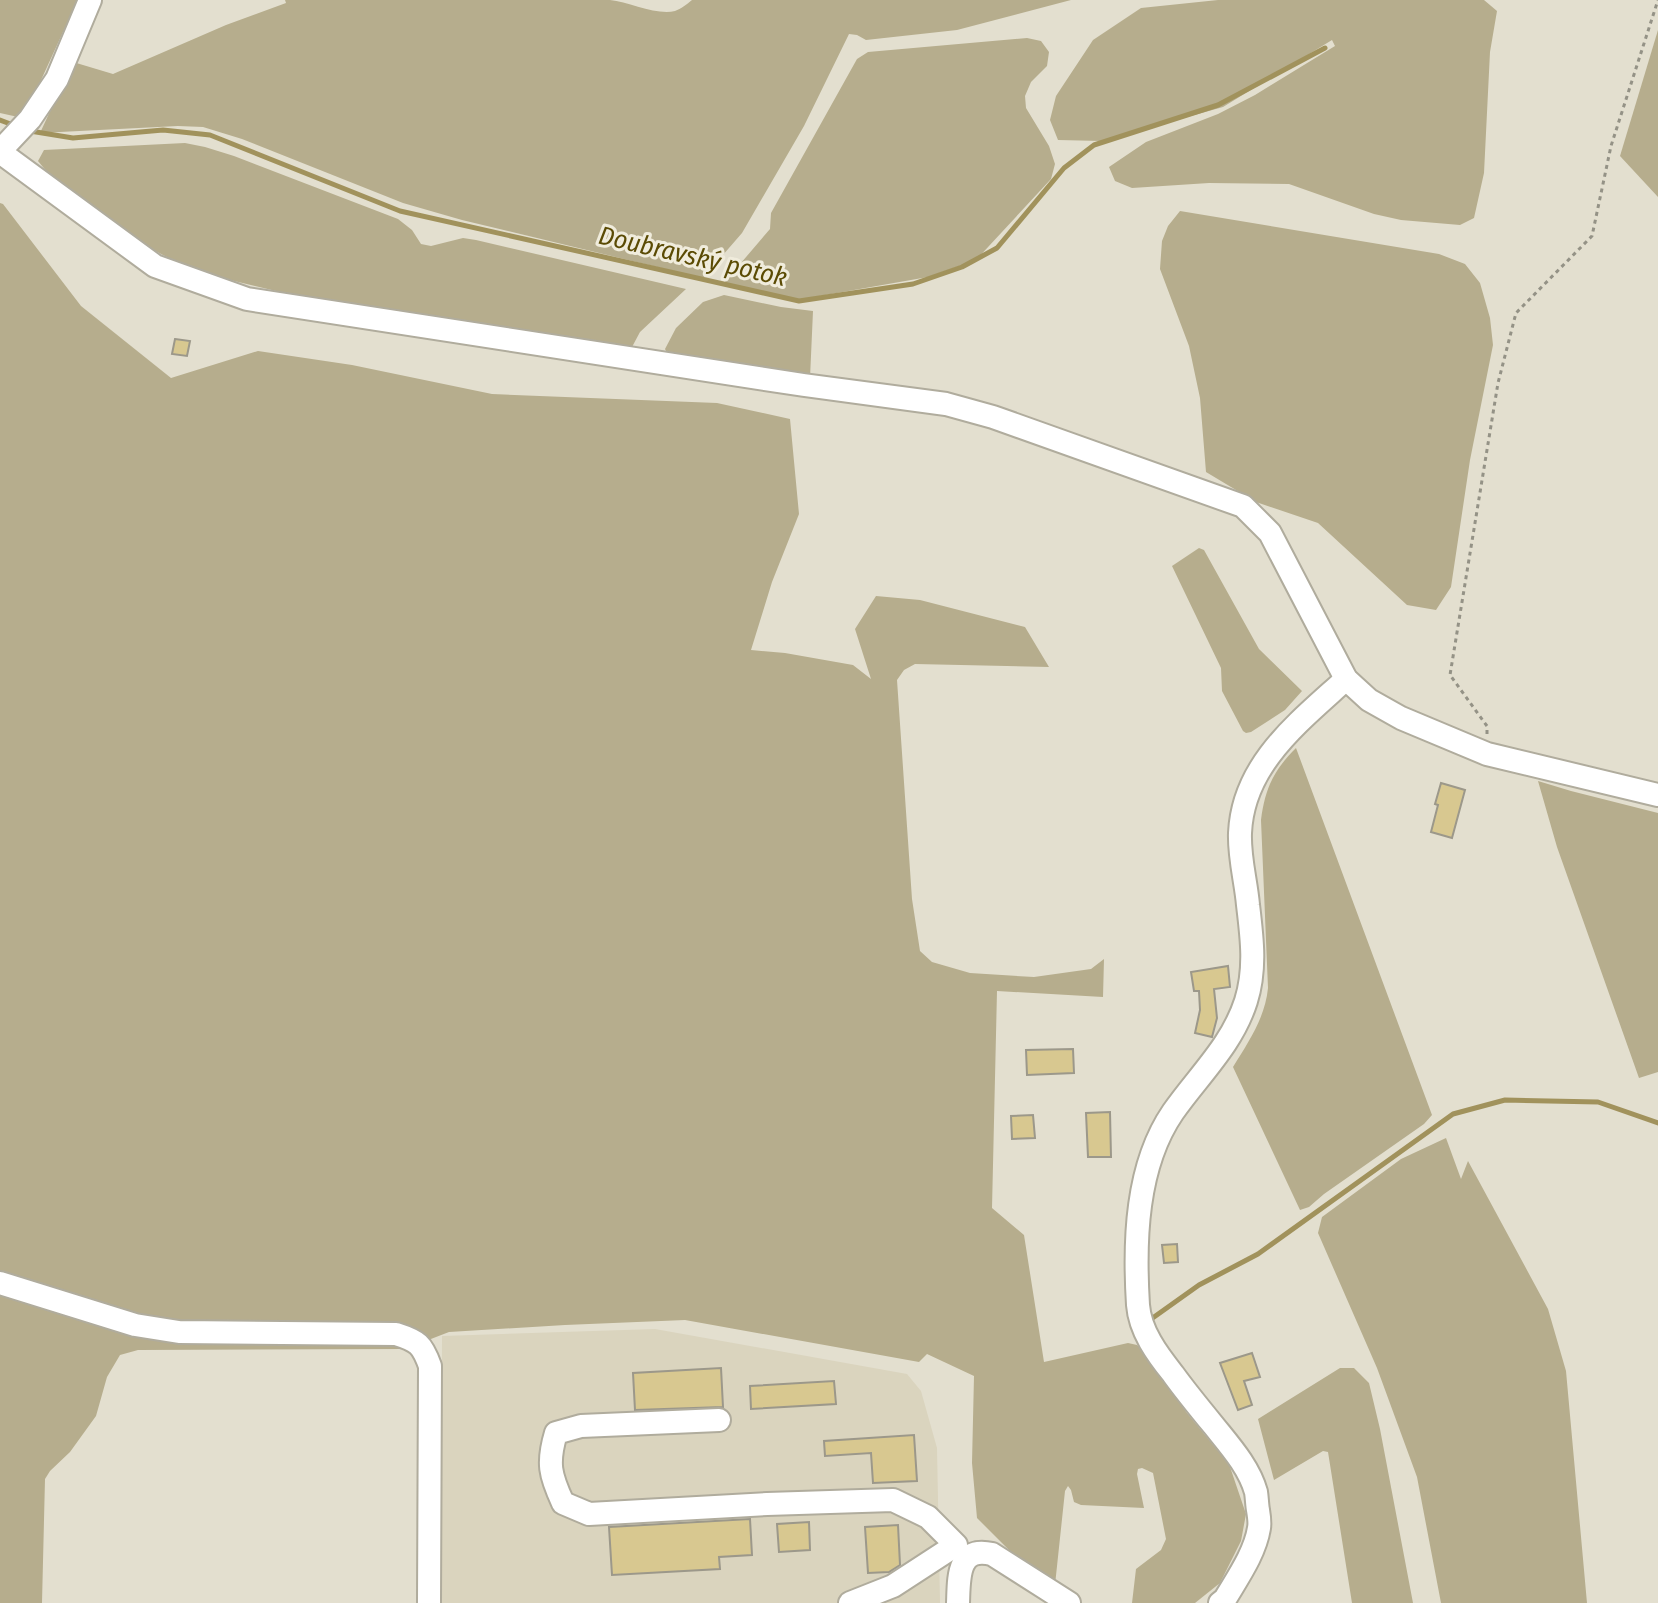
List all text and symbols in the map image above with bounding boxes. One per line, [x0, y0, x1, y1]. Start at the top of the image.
water label: Doubravský potok [596, 220, 790, 293]

